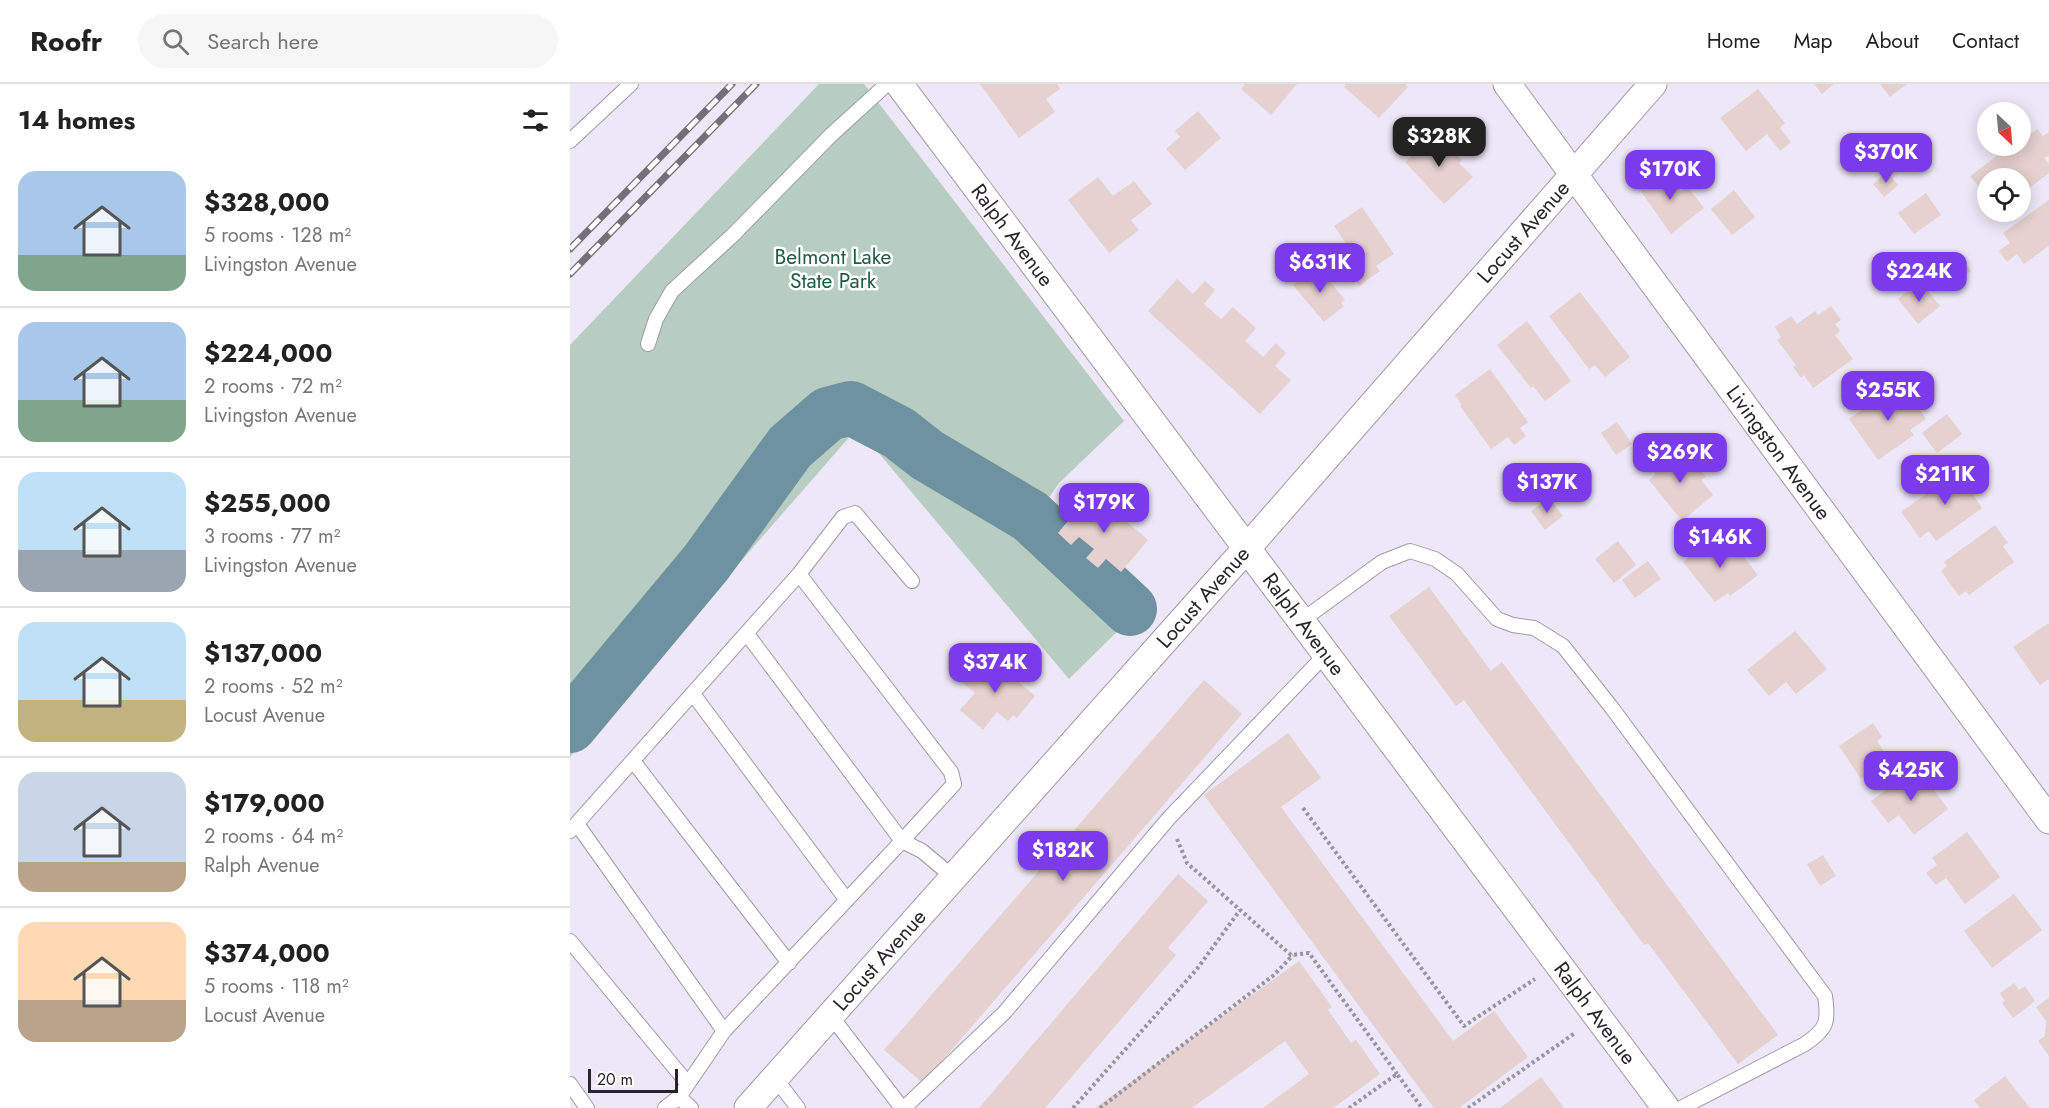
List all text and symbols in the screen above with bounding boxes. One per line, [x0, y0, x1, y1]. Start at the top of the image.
search box [138, 14, 558, 68]
text: Roofr [30, 21, 102, 62]
icon: search [159, 25, 192, 58]
text: Search here [207, 25, 319, 57]
text: Home [1707, 26, 1760, 56]
text: Map [1793, 26, 1833, 56]
text: About [1866, 26, 1919, 56]
text: Contact [1952, 26, 2019, 56]
text: 14 homes [18, 101, 135, 139]
north arrow [1977, 102, 2031, 156]
map controls [1977, 102, 2031, 222]
icon: filters [519, 104, 552, 137]
pin: $328K [1397, 117, 1481, 168]
text: $328K [1407, 122, 1471, 151]
pin: $370K [1844, 133, 1928, 184]
text: $370K [1854, 138, 1918, 167]
pin: $170K [1628, 150, 1712, 201]
text: $170K [1639, 155, 1701, 184]
button: locate [1977, 168, 2031, 222]
street label: Locust Avenue [1470, 174, 1577, 290]
street label: Ralph Avenue [964, 178, 1061, 293]
text: $328,000 [204, 183, 329, 221]
icon: home [66, 195, 138, 267]
text: 5 rooms · 128 m² [204, 221, 351, 250]
park label: Belmont Lake State Park [775, 242, 892, 296]
pin: $631K [1278, 243, 1362, 294]
text: $631K [1289, 248, 1351, 277]
text: Livingston Avenue [204, 250, 357, 279]
pin: $224K [1877, 252, 1961, 303]
text: $224K [1886, 257, 1952, 286]
text: $224,000 [204, 334, 333, 372]
icon: home [66, 346, 138, 418]
pin: $255K [1846, 371, 1930, 422]
text: 2 rooms · 72 m² [204, 372, 342, 401]
text: $255K [1855, 376, 1921, 405]
street label: Livingston Avenue [1719, 379, 1838, 526]
text: Livingston Avenue [204, 401, 357, 430]
pin: $269K [1638, 433, 1722, 484]
text: $269K [1647, 438, 1713, 467]
pin: $211K [1903, 455, 1987, 506]
text: $211K [1915, 460, 1975, 489]
pin: $137K [1505, 463, 1589, 514]
text: $137K [1517, 468, 1577, 497]
pin: $179K [1062, 483, 1146, 534]
text: $255,000 [204, 484, 331, 522]
text: $179K [1073, 488, 1135, 517]
icon: home [66, 496, 138, 568]
pin: $146K [1678, 518, 1762, 569]
text: 3 rooms · 77 m² [204, 522, 341, 551]
text: $146K [1688, 523, 1752, 552]
street label: Locust Avenue [1150, 540, 1257, 655]
text: Livingston Avenue [204, 551, 357, 580]
street label: Ralph Avenue [1255, 567, 1352, 682]
text: $137,000 [204, 634, 322, 672]
pin: $374K [953, 643, 1037, 694]
icon: home [66, 646, 138, 718]
text: $374K [963, 648, 1027, 677]
text: 2 rooms · 52 m² [204, 672, 343, 701]
text: Locust Avenue [204, 701, 325, 730]
pin: $425K [1869, 751, 1953, 802]
text: $425K [1878, 756, 1944, 785]
text: $179,000 [204, 784, 325, 822]
icon: home [66, 796, 138, 868]
text: 2 rooms · 64 m² [204, 822, 343, 851]
pin: $182K [1021, 831, 1105, 882]
text: $182K [1032, 836, 1094, 865]
text: Ralph Avenue [204, 851, 320, 880]
street label: Locust Avenue [826, 903, 933, 1018]
text: $374,000 [204, 934, 330, 972]
icon: home [66, 946, 138, 1018]
street label: Ralph Avenue [1547, 956, 1644, 1071]
text: 5 rooms · 118 m² [204, 972, 349, 1001]
text: Locust Avenue [204, 1001, 325, 1030]
scale bar [588, 1066, 678, 1094]
text: 20 m [597, 1068, 633, 1091]

